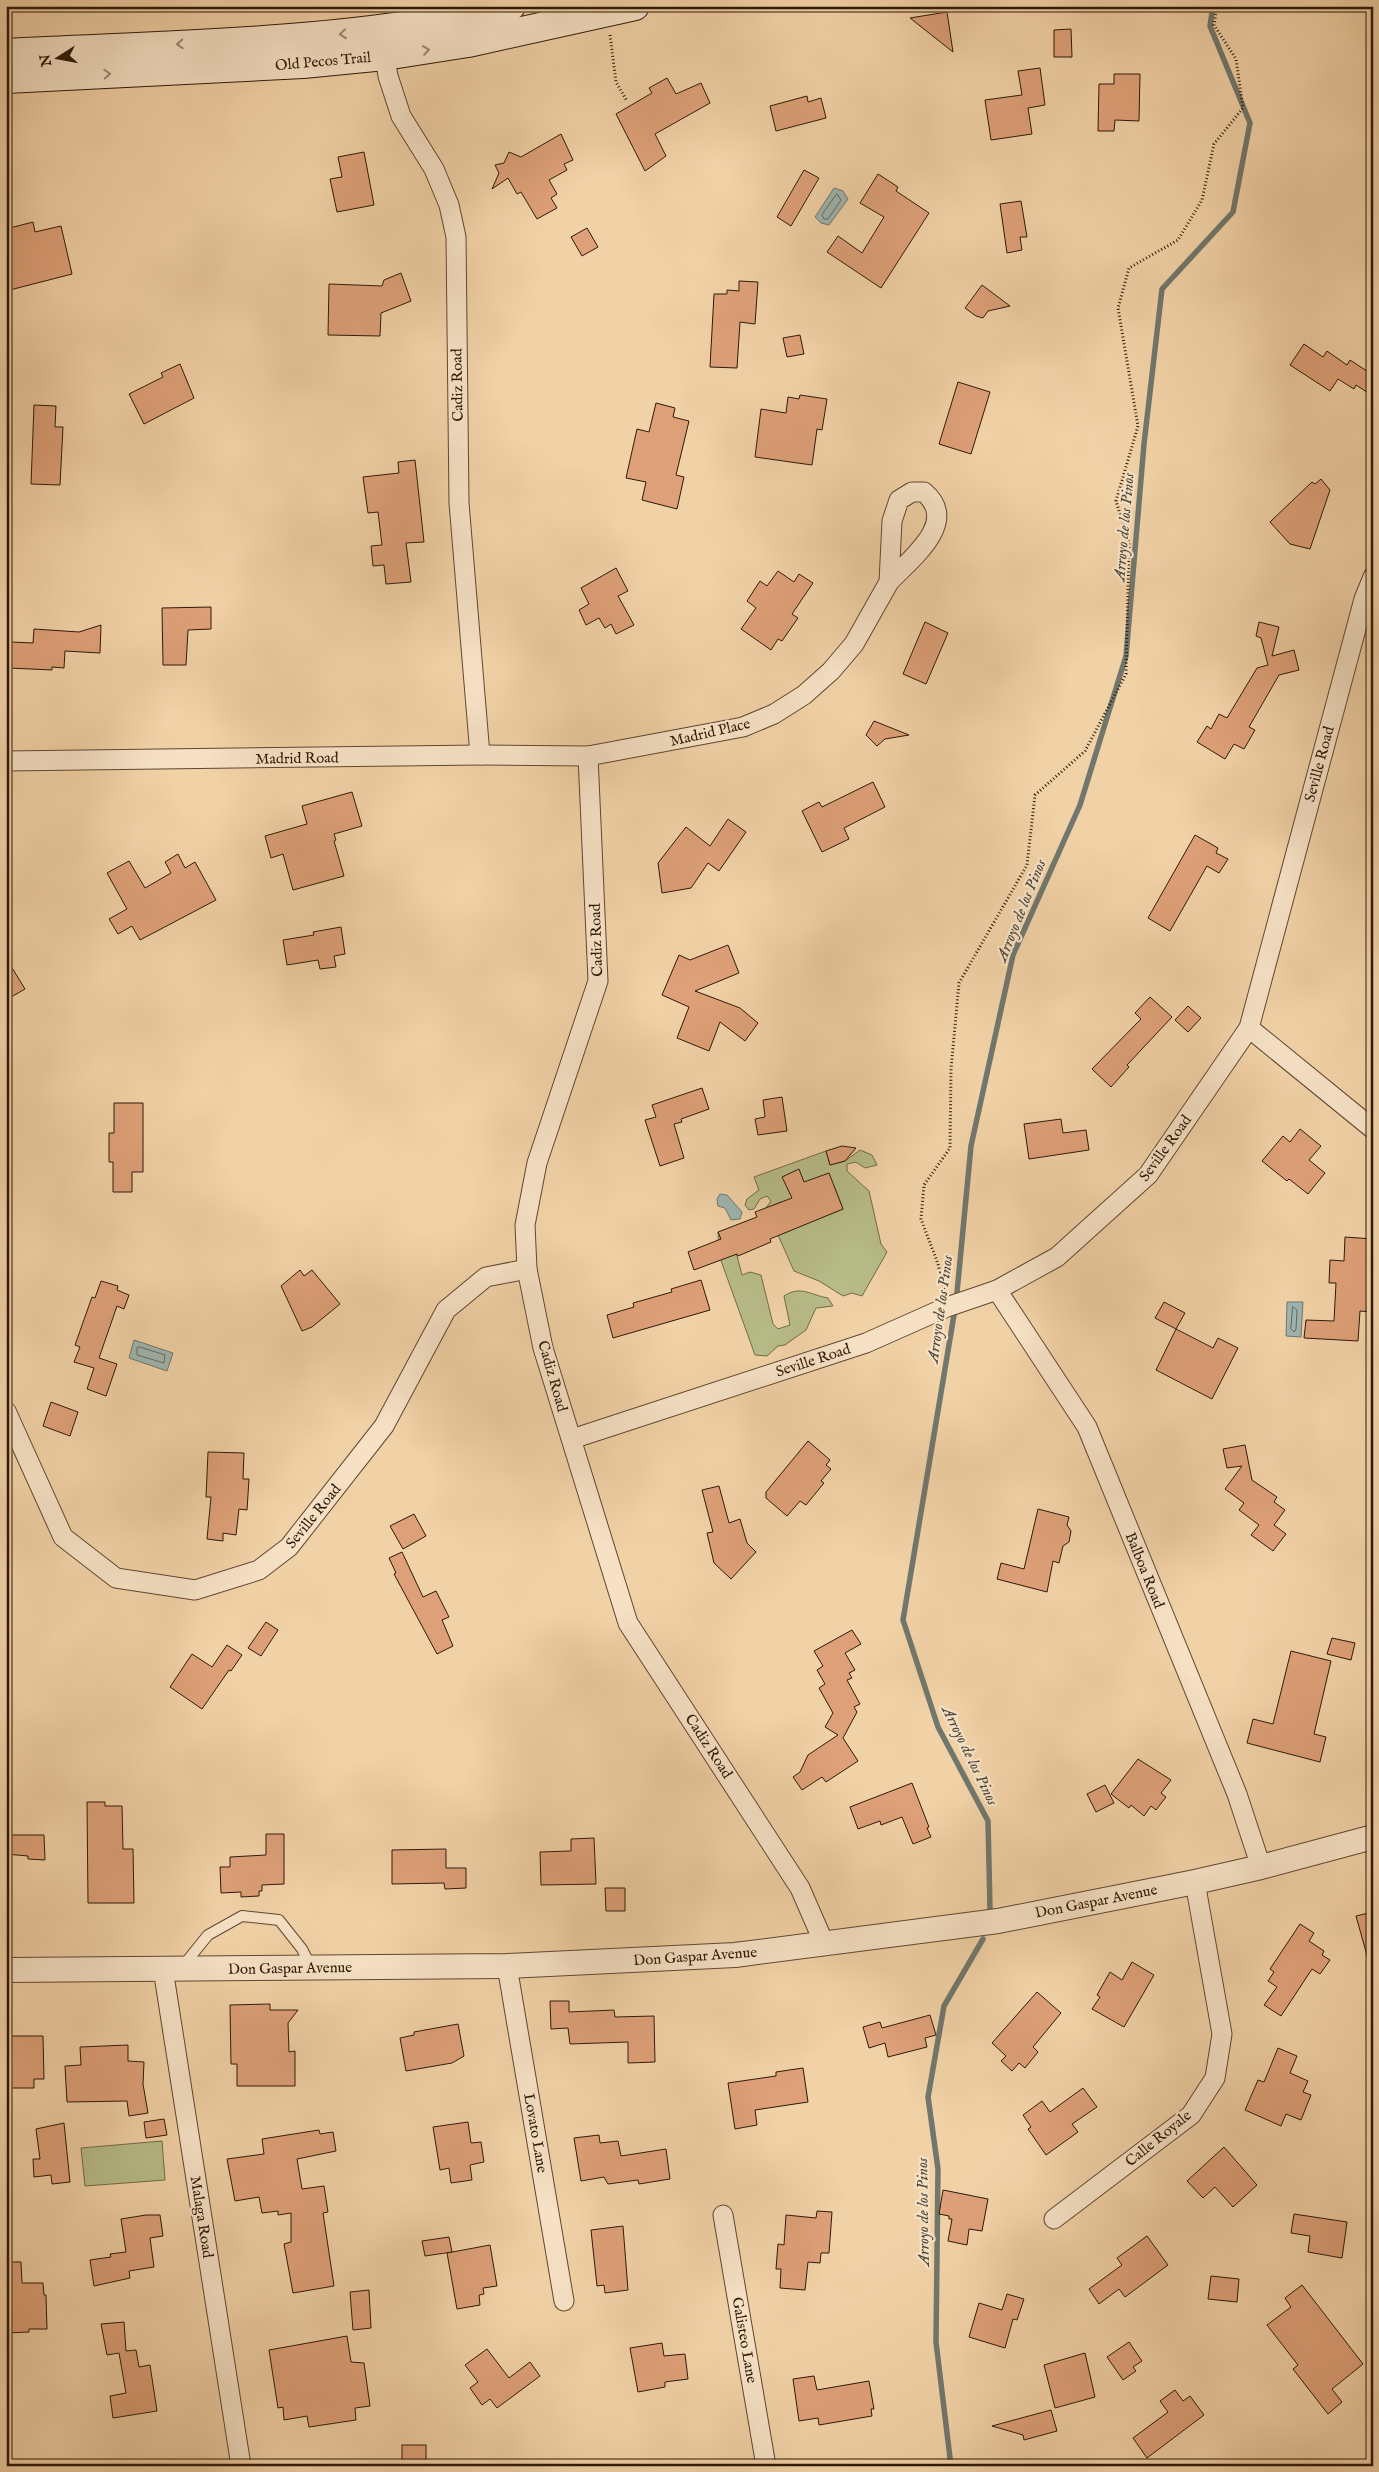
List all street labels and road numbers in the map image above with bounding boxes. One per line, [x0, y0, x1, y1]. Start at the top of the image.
street label: Old Pecos Trail [274, 48, 373, 75]
street label: Cadiz Road [447, 347, 468, 422]
street label: Madrid Place [668, 714, 752, 751]
street label: Seville Road [1300, 723, 1339, 804]
street label: Madrid Road [255, 748, 340, 769]
street label: Cadiz Road [586, 902, 607, 977]
street label: Seville Road [1135, 1111, 1196, 1185]
street label: Cadiz Road [533, 1338, 572, 1415]
street label: Seville Road [773, 1339, 854, 1381]
street label: Seville Road [282, 1479, 346, 1552]
street label: Balboa Road [1121, 1529, 1169, 1612]
street label: Cadiz Road [681, 1710, 737, 1783]
street label: Don Gaspar Avenue [1033, 1880, 1159, 1923]
street label: Don Gaspar Avenue [632, 1943, 758, 1970]
street label: Don Gaspar Avenue [228, 1958, 352, 1979]
street label: Lovato Lane [519, 2092, 552, 2174]
street label: Calle Royale [1121, 2106, 1195, 2171]
street label: Malaga Road [186, 2175, 218, 2261]
street label: Galisteo Lane [728, 2295, 761, 2385]

